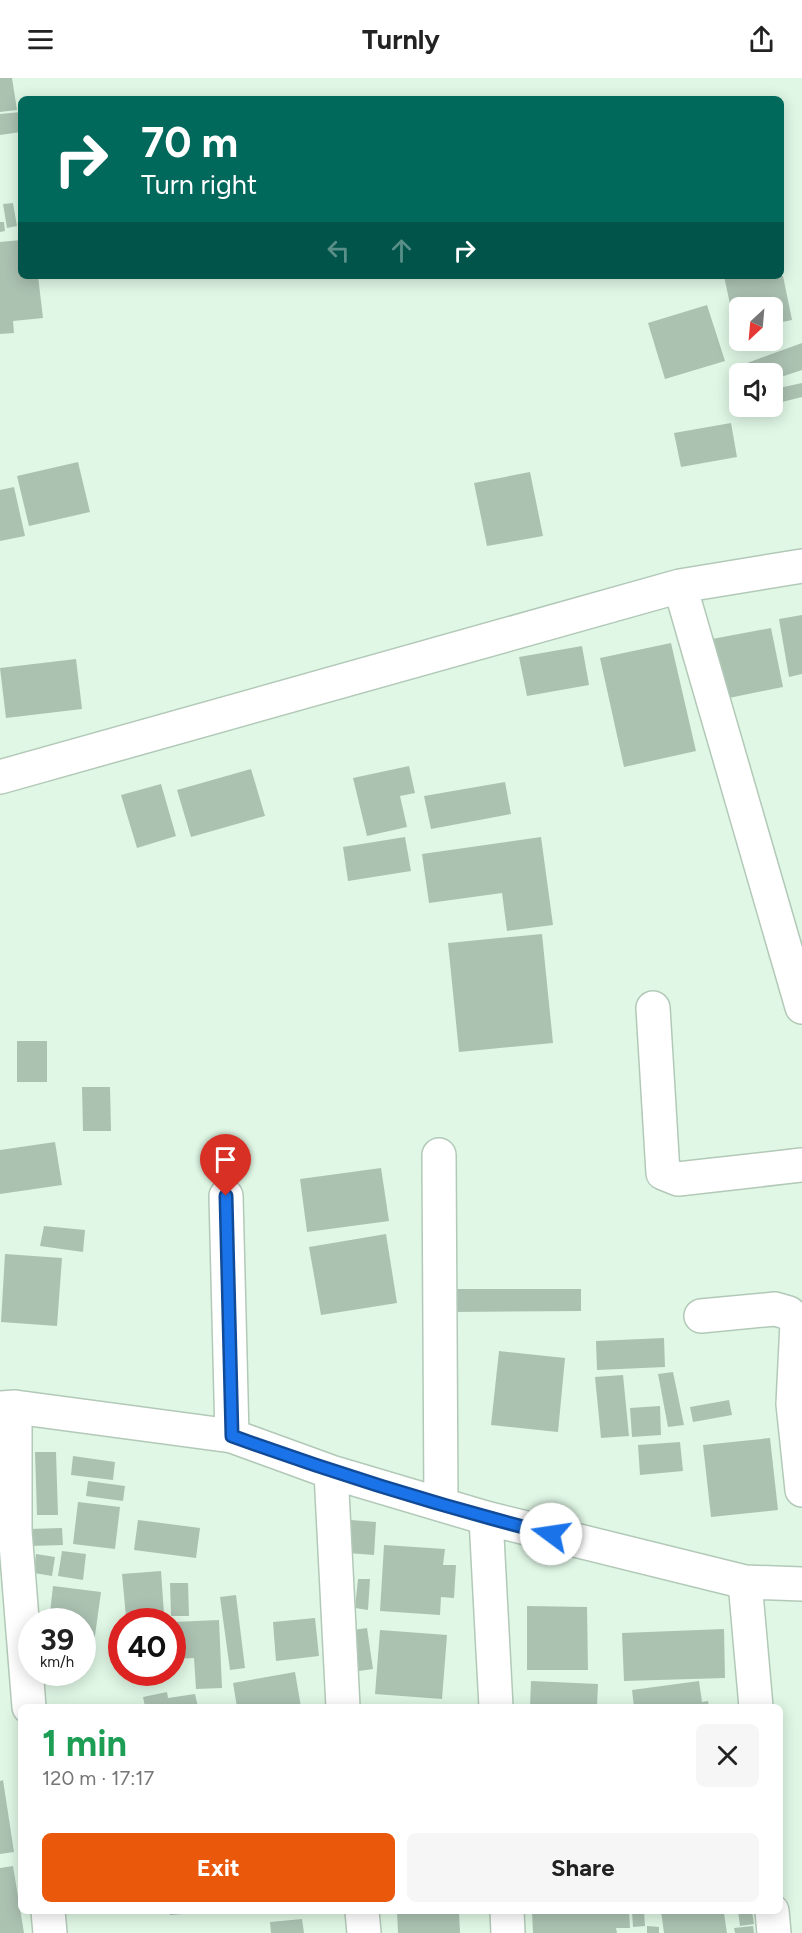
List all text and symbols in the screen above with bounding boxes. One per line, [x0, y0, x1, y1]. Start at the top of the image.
icon: menu [24, 23, 57, 56]
text: Turnly [362, 23, 440, 56]
icon: share [745, 23, 778, 56]
text: 70 m [141, 117, 238, 168]
icon: right [42, 120, 120, 198]
text: Turn right [141, 168, 257, 201]
icon: left [322, 234, 355, 267]
icon: ahead [385, 234, 418, 267]
icon: right [448, 234, 481, 267]
north arrow [729, 297, 783, 351]
map controls [729, 297, 783, 417]
button: sound [729, 363, 783, 417]
pin [200, 1134, 251, 1196]
icon: arrive [209, 1143, 242, 1176]
position arrow [519, 1502, 583, 1566]
speed limit sign: 40 [108, 1608, 186, 1686]
text: 39 [40, 1621, 74, 1658]
text: km/h [40, 1653, 74, 1671]
text: 1 min [42, 1722, 127, 1765]
button: close [696, 1724, 759, 1787]
text: 120 m · 17:17 [42, 1766, 154, 1790]
button: Exit [42, 1833, 395, 1902]
button: Share [407, 1833, 759, 1902]

